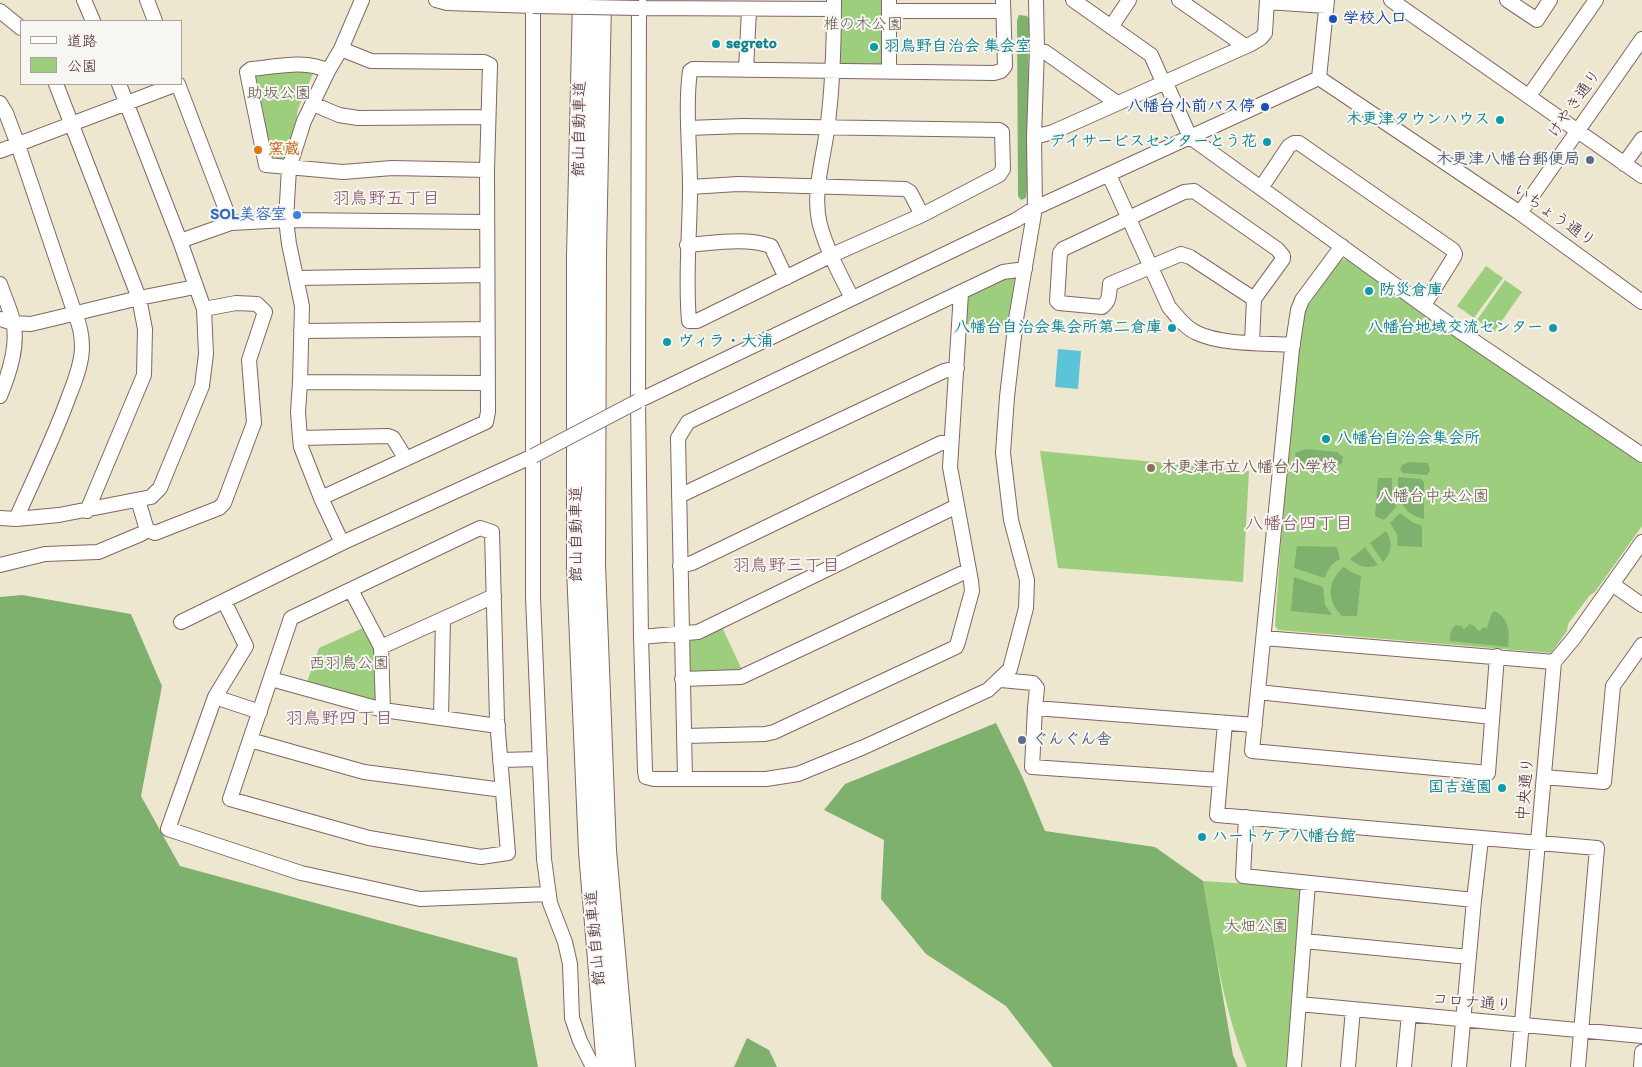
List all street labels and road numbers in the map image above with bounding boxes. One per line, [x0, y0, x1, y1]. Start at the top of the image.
street label: けやき通り [1544, 66, 1606, 142]
street label: 館山自動車道 [570, 81, 590, 177]
street label: いちょう通り [1509, 181, 1599, 251]
street label: 館山自動車道 [567, 486, 587, 582]
street label: 中央通り [1514, 756, 1538, 822]
street label: 館山自動車道 [582, 889, 610, 987]
street label: コロナ通り [1431, 990, 1513, 1016]

